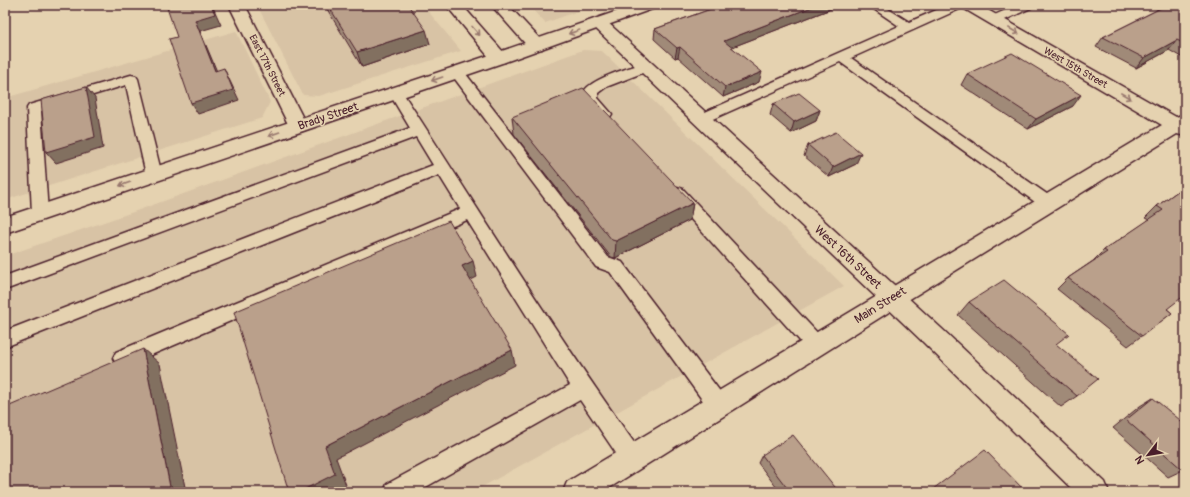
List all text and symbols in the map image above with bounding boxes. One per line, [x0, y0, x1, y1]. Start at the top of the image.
one-way arrow [472, 26, 481, 37]
one-way arrow [1008, 28, 1020, 36]
one-way arrow [567, 29, 580, 36]
street label: East 17th Street [246, 33, 288, 99]
street label: West 15th Street [1042, 45, 1110, 91]
one-way arrow [432, 75, 444, 83]
one-way arrow [1120, 93, 1132, 101]
street label: Brady Street [296, 99, 360, 134]
one-way arrow [268, 131, 281, 138]
one-way arrow [119, 181, 131, 189]
street label: West 16th Street [811, 222, 884, 292]
street label: Main Street [852, 284, 909, 327]
north arrow [1128, 435, 1168, 475]
text: N [1132, 453, 1147, 466]

